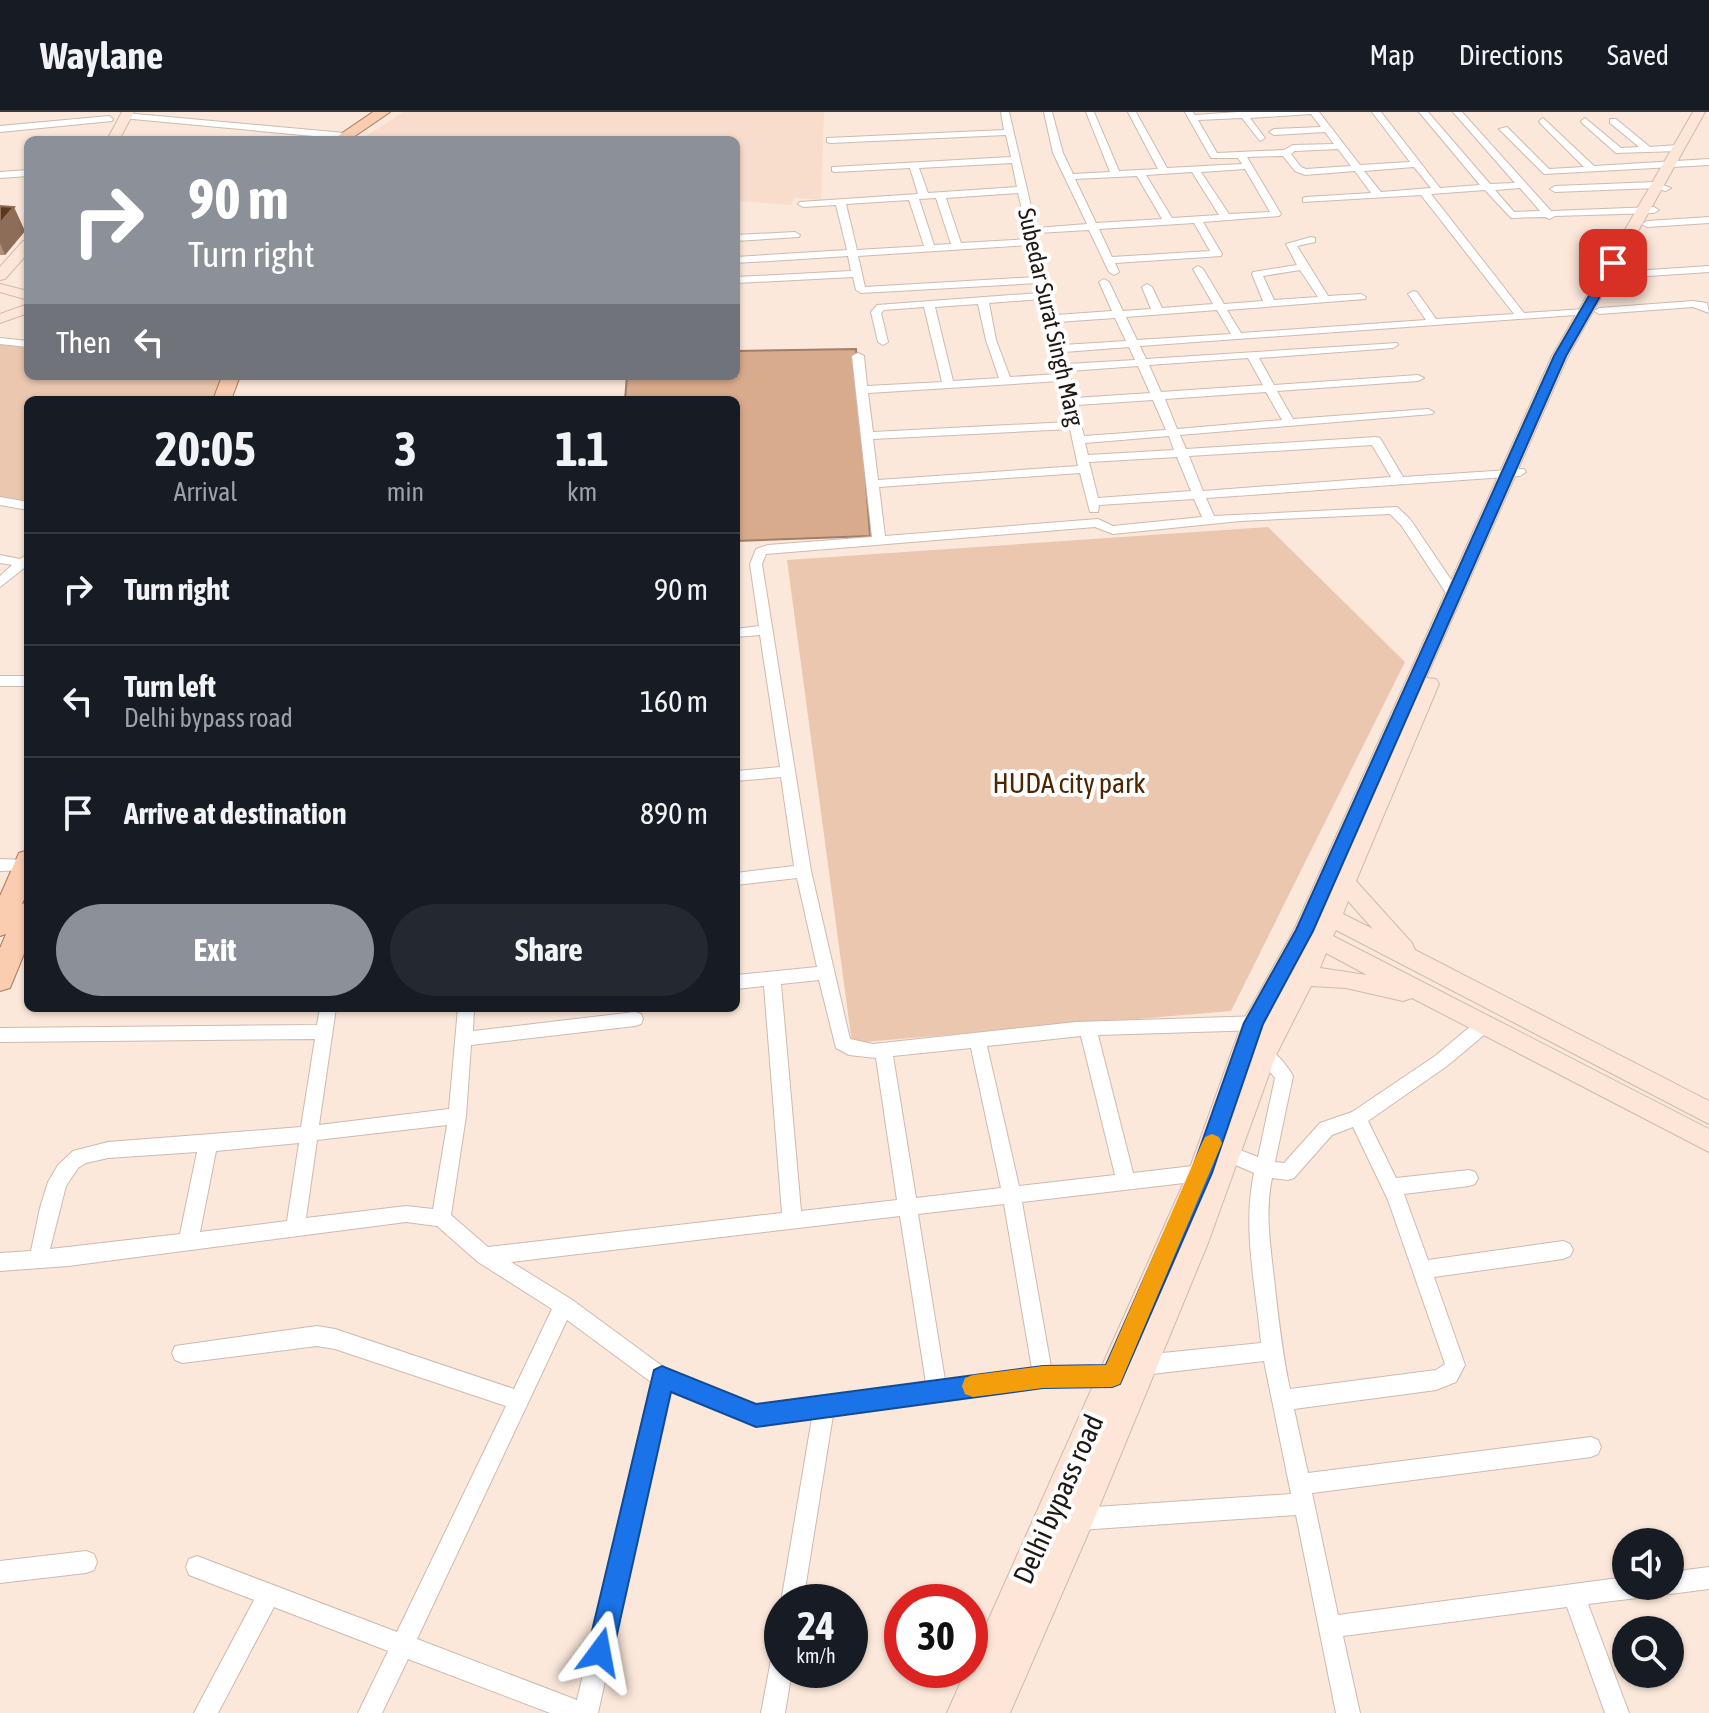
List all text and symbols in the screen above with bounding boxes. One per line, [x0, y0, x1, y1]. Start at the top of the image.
text: Waylane [40, 34, 163, 77]
text: Map [1370, 39, 1415, 71]
text: Directions [1459, 39, 1563, 71]
text: Saved [1607, 39, 1669, 71]
text: 90 m [188, 167, 289, 231]
icon: right [56, 168, 160, 272]
street label: Subedar Surat Singh Marg [1013, 205, 1089, 429]
pin [1579, 229, 1647, 297]
text: Turn right [188, 233, 315, 275]
icon: arrive [1591, 241, 1635, 285]
icon: left [127, 320, 171, 364]
text: Then [56, 325, 111, 359]
text: 20:05 [155, 421, 256, 476]
text: 3 [394, 421, 417, 476]
text: 1.1 [555, 421, 609, 476]
text: Arrival [174, 477, 237, 507]
text: min [387, 477, 424, 507]
text: km [567, 477, 597, 507]
icon: right [56, 567, 100, 611]
text: Turn right [124, 572, 230, 606]
text: 90 m [654, 572, 708, 606]
text: Turn left [124, 669, 216, 703]
icon: left [56, 679, 100, 723]
text: 160 m [640, 684, 708, 718]
text: Delhi bypass road [124, 703, 293, 733]
park label: HUDA city park [992, 767, 1146, 799]
icon: arrive [56, 791, 100, 835]
text: Arrive at destination [124, 796, 346, 830]
text: 890 m [640, 796, 708, 830]
button: Exit [56, 904, 374, 996]
button: Share [390, 904, 708, 996]
street label: Delhi bypass road [1006, 1409, 1110, 1589]
map controls [1612, 1528, 1684, 1688]
button: sound [1612, 1528, 1684, 1600]
speed limit sign: 30 [884, 1584, 988, 1688]
text: 24 [797, 1603, 835, 1648]
position arrow [558, 1610, 642, 1694]
button: search [1612, 1616, 1684, 1688]
text: km/h [796, 1644, 836, 1667]

